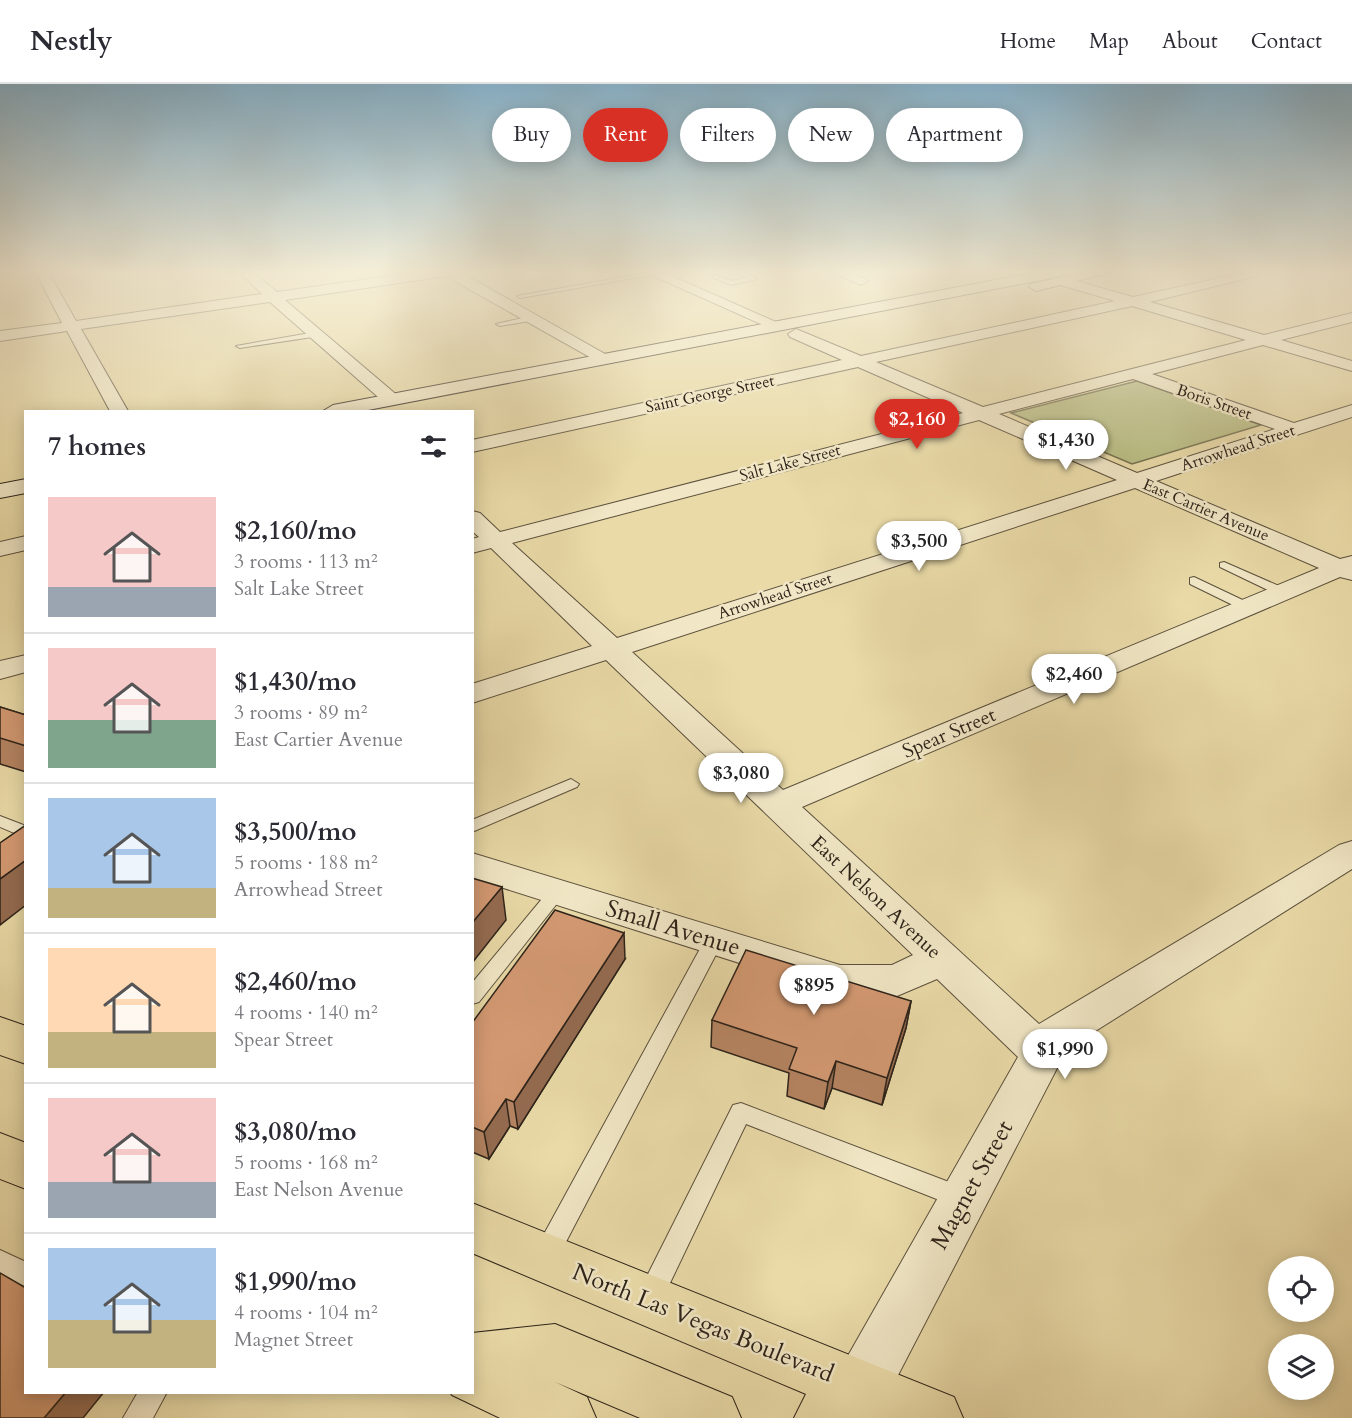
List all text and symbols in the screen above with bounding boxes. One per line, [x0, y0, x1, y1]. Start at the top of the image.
text: Nestly [30, 22, 113, 60]
text: Home [1000, 27, 1056, 56]
text: Map [1089, 27, 1129, 56]
text: About [1162, 27, 1218, 56]
text: Contact [1251, 27, 1322, 56]
chip: Buy [492, 108, 571, 162]
chip: Rent [583, 108, 668, 162]
chip: Filters [680, 108, 776, 162]
chip: New [788, 108, 874, 162]
chip: Apartment [886, 108, 1023, 162]
street label: Saint George Street [643, 370, 777, 418]
street label: Boris Street [1174, 379, 1254, 425]
pin: $2,160 [868, 399, 966, 450]
text: $2,160 [888, 405, 946, 432]
street label: Arrowhead Street [1178, 419, 1298, 477]
pin: $1,430 [1017, 420, 1115, 471]
text: $1,430 [1037, 426, 1095, 453]
text: 7 homes [48, 429, 146, 464]
icon: filters [417, 430, 450, 463]
street label: Salt Lake Street [737, 439, 843, 487]
street label: East Cartier Avenue [1139, 473, 1273, 547]
text: $2,160/mo [234, 513, 357, 548]
icon: home [96, 521, 168, 593]
pin: $3,500 [870, 521, 968, 572]
text: $3,500 [890, 527, 948, 554]
text: 3 rooms · 113 m² [234, 548, 378, 575]
street label: Arrowhead Street [715, 567, 835, 625]
text: Salt Lake Street [234, 575, 363, 602]
pin: $2,460 [1025, 654, 1123, 705]
text: $2,460 [1045, 660, 1103, 687]
text: $1,430/mo [234, 664, 357, 699]
icon: home [96, 672, 168, 744]
text: 3 rooms · 89 m² [234, 699, 367, 726]
street label: Spear Street [898, 701, 1001, 765]
text: East Cartier Avenue [234, 726, 403, 753]
pin: $3,080 [692, 753, 790, 804]
text: $3,080 [712, 759, 770, 786]
text: $3,500/mo [234, 814, 357, 849]
icon: home [96, 822, 168, 894]
street label: East Nelson Avenue [805, 829, 947, 965]
text: 5 rooms · 188 m² [234, 849, 378, 876]
text: Arrowhead Street [234, 876, 383, 903]
street label: Small Avenue [602, 892, 744, 964]
text: $2,460/mo [234, 964, 357, 999]
pin: $895 [778, 965, 850, 1016]
text: $895 [794, 971, 834, 998]
icon: home [96, 972, 168, 1044]
text: 4 rooms · 140 m² [234, 999, 378, 1026]
text: Spear Street [234, 1026, 333, 1053]
pin: $1,990 [1016, 1029, 1114, 1080]
text: $1,990 [1036, 1035, 1094, 1062]
text: $3,080/mo [234, 1114, 357, 1149]
street label: Magnet Street [923, 1114, 1021, 1255]
icon: home [96, 1122, 168, 1194]
text: 5 rooms · 168 m² [234, 1149, 378, 1176]
text: East Nelson Avenue [234, 1176, 404, 1203]
street label: North Las Vegas Boulevard [567, 1255, 839, 1391]
map controls [1268, 1256, 1334, 1400]
button: locate [1268, 1256, 1334, 1322]
text: $1,990/mo [234, 1264, 357, 1299]
icon: home [96, 1272, 168, 1344]
text: 4 rooms · 104 m² [234, 1299, 378, 1326]
text: Magnet Street [234, 1326, 353, 1353]
button: layers [1268, 1334, 1334, 1400]

